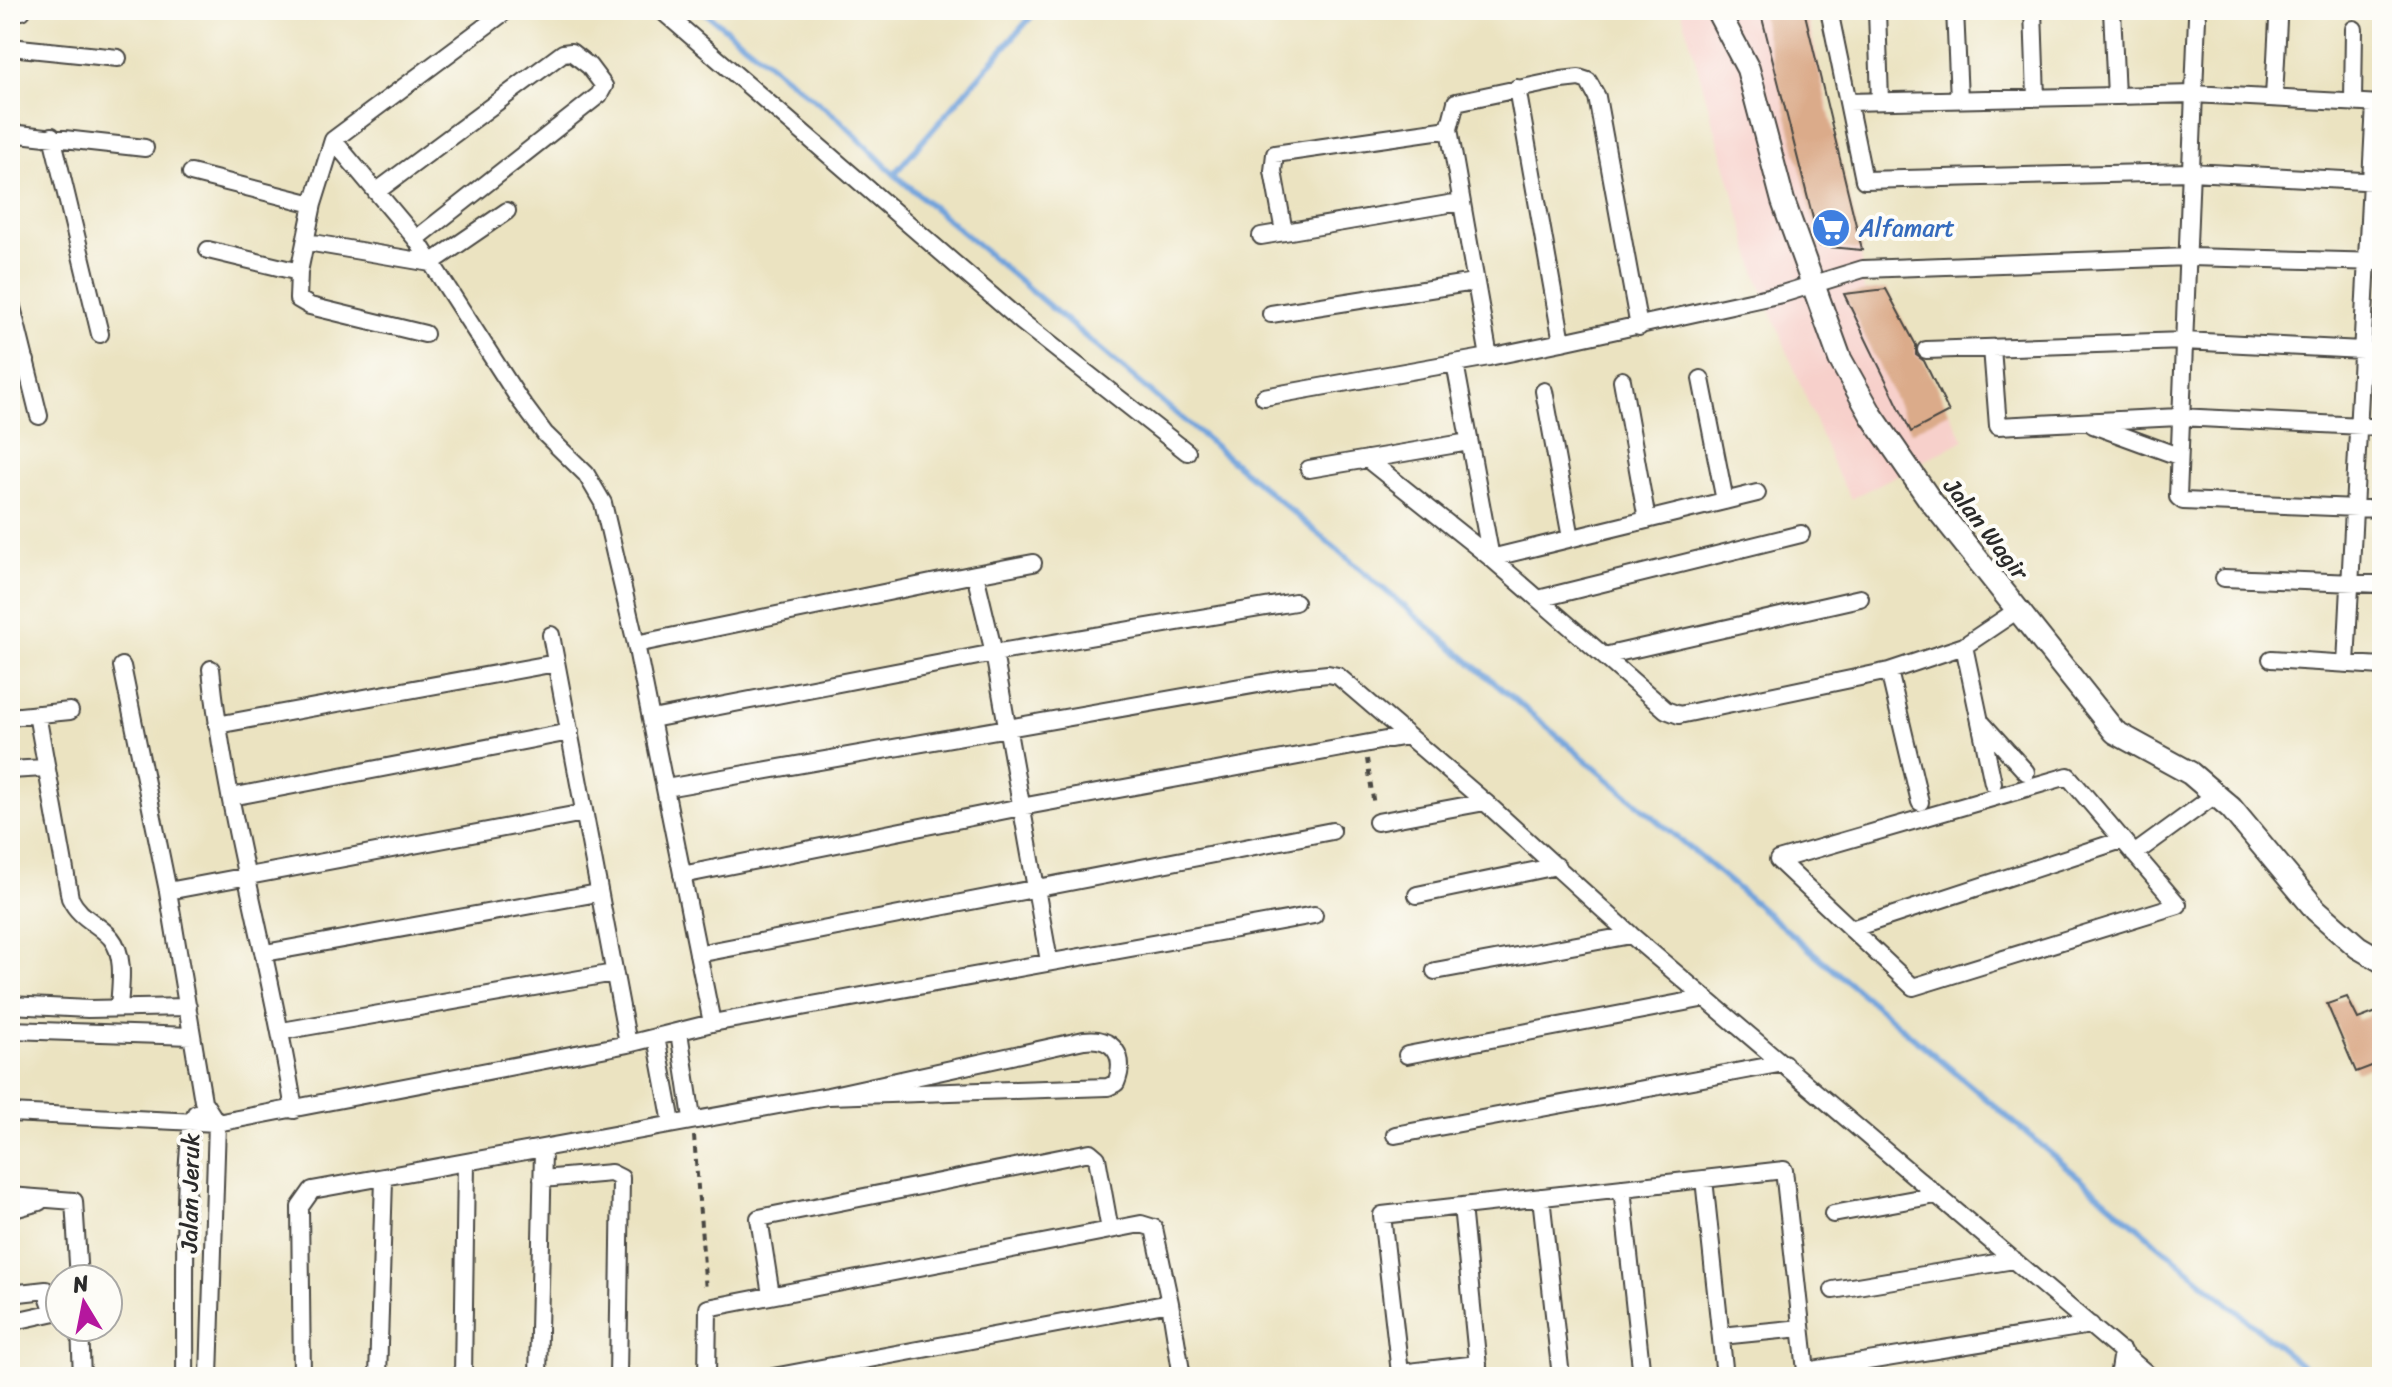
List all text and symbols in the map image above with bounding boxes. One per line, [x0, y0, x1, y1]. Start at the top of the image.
supermarket icon: Alfamart [1810, 207, 1852, 249]
place label: Alfamart [1858, 207, 1955, 249]
street label: Jalan Wagir [1932, 468, 2041, 591]
street label: Jalan Jeruk [168, 1133, 212, 1254]
north arrow [44, 1263, 124, 1343]
text: N [69, 1263, 92, 1304]

